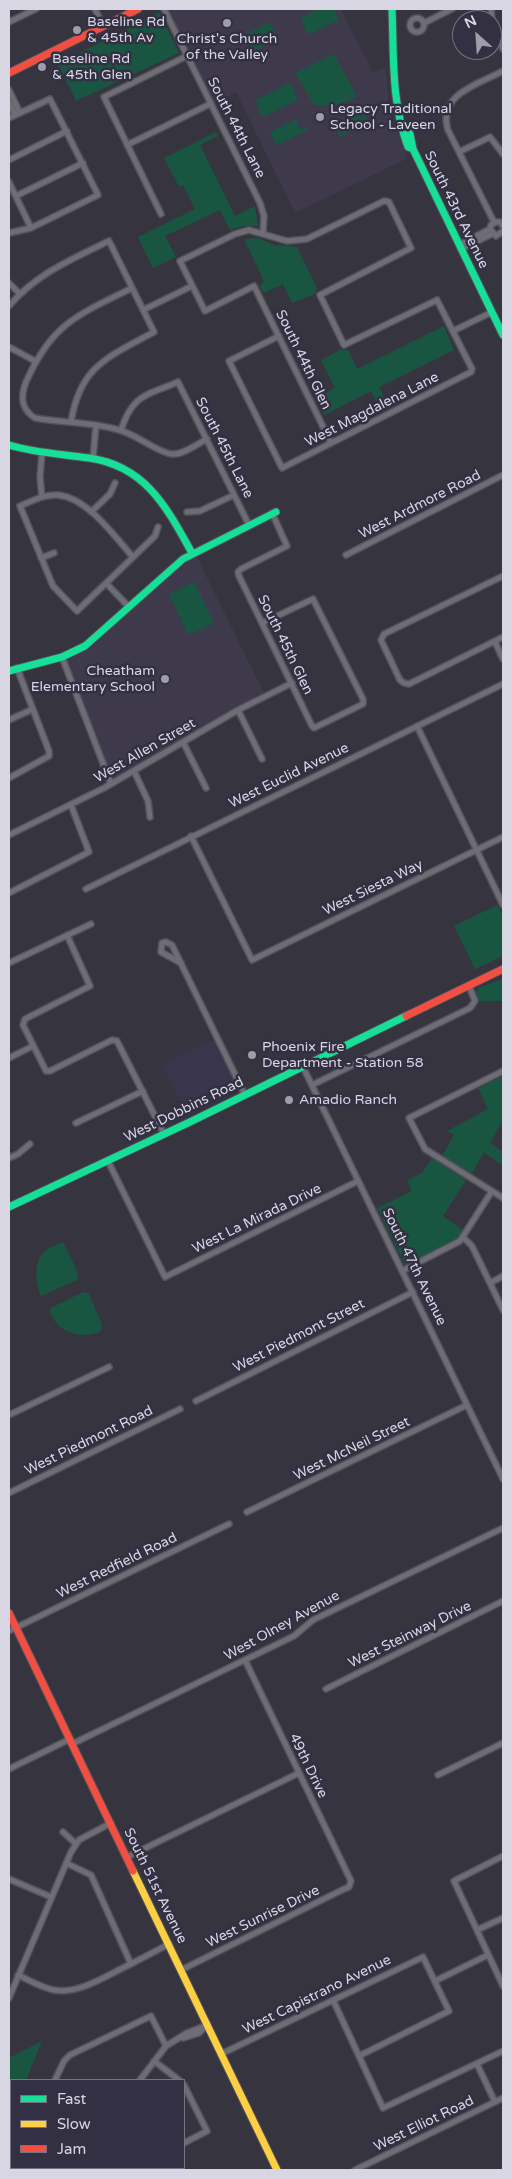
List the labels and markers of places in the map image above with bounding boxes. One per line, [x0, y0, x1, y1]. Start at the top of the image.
place label: Baseline Rd & 45th Av [87, 14, 165, 46]
marker: Christ's Church of the Valley [221, 17, 233, 29]
marker: Baseline Rd & 45th Av [71, 24, 83, 36]
place label: Christ's Church of the Valley [177, 31, 277, 64]
place label: Baseline Rd & 45th Glen [52, 51, 132, 84]
marker: Baseline Rd & 45th Glen [36, 61, 48, 73]
place label: Legacy Traditional School - Laveen [330, 101, 452, 134]
marker: Legacy Traditional School - Laveen [314, 111, 326, 123]
place label: Cheatham Elementary School [31, 663, 155, 696]
marker: Cheatham Elementary School [159, 673, 171, 685]
place label: Phoenix Fire Department - Station 58 [262, 1039, 424, 1072]
marker: Phoenix Fire Department - Station 58 [246, 1049, 258, 1061]
place label: Amadio Ranch [299, 1092, 397, 1108]
marker: Amadio Ranch [283, 1094, 295, 1106]

